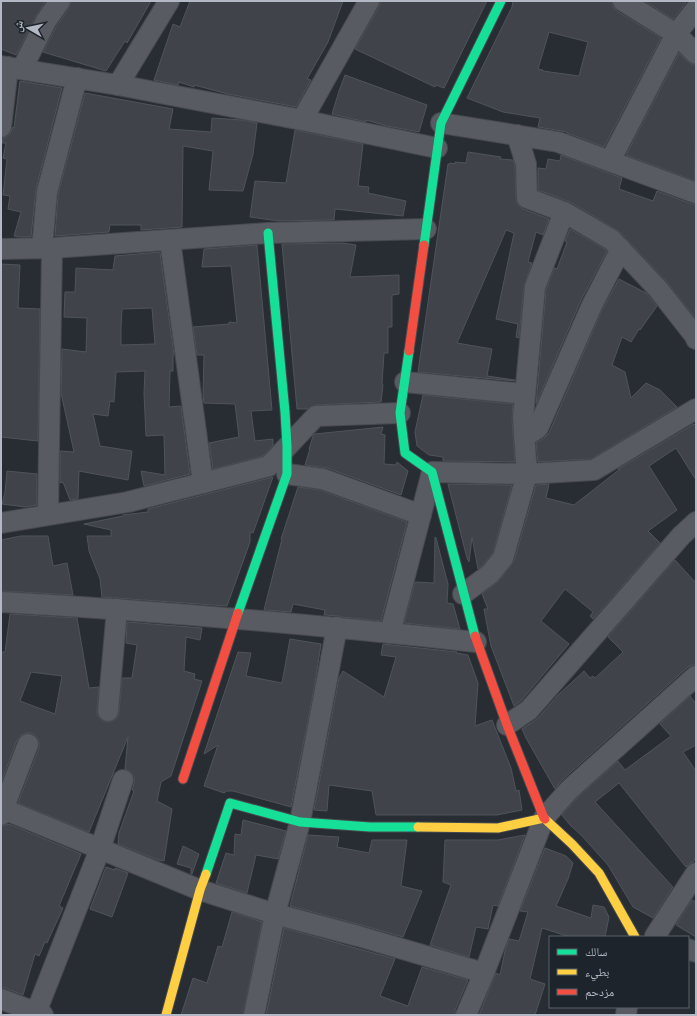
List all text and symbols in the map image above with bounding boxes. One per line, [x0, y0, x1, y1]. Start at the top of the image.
north arrow [8, 8, 48, 48]
text: ش [10, 19, 27, 33]
legend [549, 936, 689, 1008]
text: سالك [585, 944, 607, 959]
text: بطيء [585, 964, 609, 982]
text: مزدحم [585, 984, 614, 1000]

